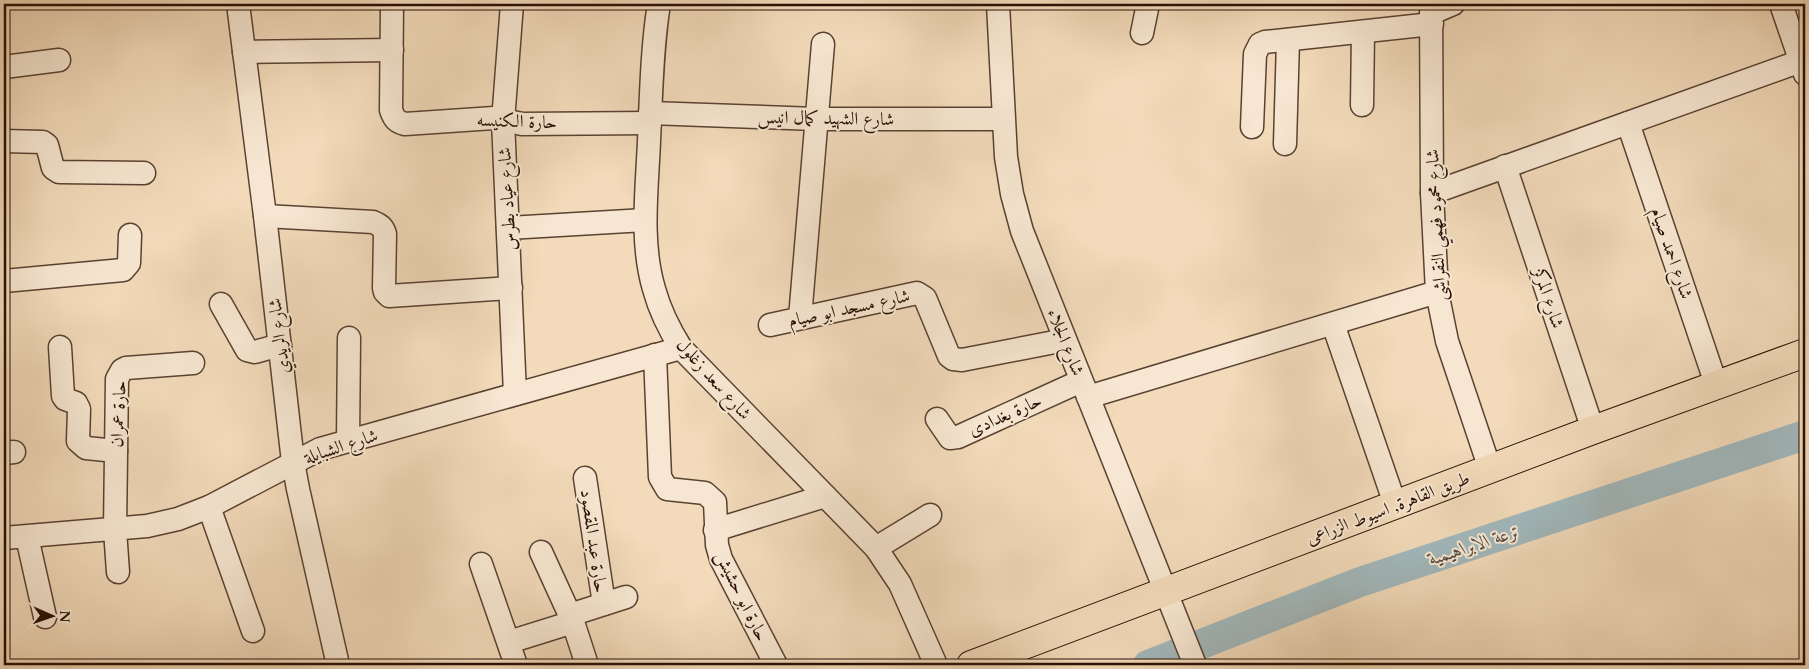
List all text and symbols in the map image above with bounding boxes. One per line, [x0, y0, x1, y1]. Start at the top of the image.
street label: شارع الشهيد كمال انيس [757, 105, 895, 134]
street label: حارة الكنيسه [476, 108, 558, 135]
street label: شارع عياد بطرس [492, 147, 525, 251]
street label: شارع محمود فهمي النقراشى [1420, 148, 1457, 302]
street label: شارع احمد صيام [1641, 204, 1699, 303]
street label: شارع المركز [1524, 263, 1570, 332]
street label: شارع مسجد ابو صيام [786, 283, 913, 337]
street label: شارع الريدي [262, 296, 299, 375]
street label: شارع الجلاء [1039, 305, 1090, 380]
street label: شارع سعد زغلول [669, 333, 757, 427]
street label: حارة عمران [104, 380, 133, 448]
street label: حارة بغدادى [965, 388, 1046, 443]
street label: شارع الشبايلة [300, 423, 382, 472]
street label: طريق القاهرة, اسيوط الزراعى [1303, 466, 1474, 551]
street label: حارة عبد المقصود [574, 488, 613, 594]
water label: ترعة الابراهيمية [1423, 518, 1523, 573]
street label: حارة ابو حشيش [709, 547, 774, 646]
north arrow [28, 592, 78, 642]
text: N [55, 610, 74, 623]

